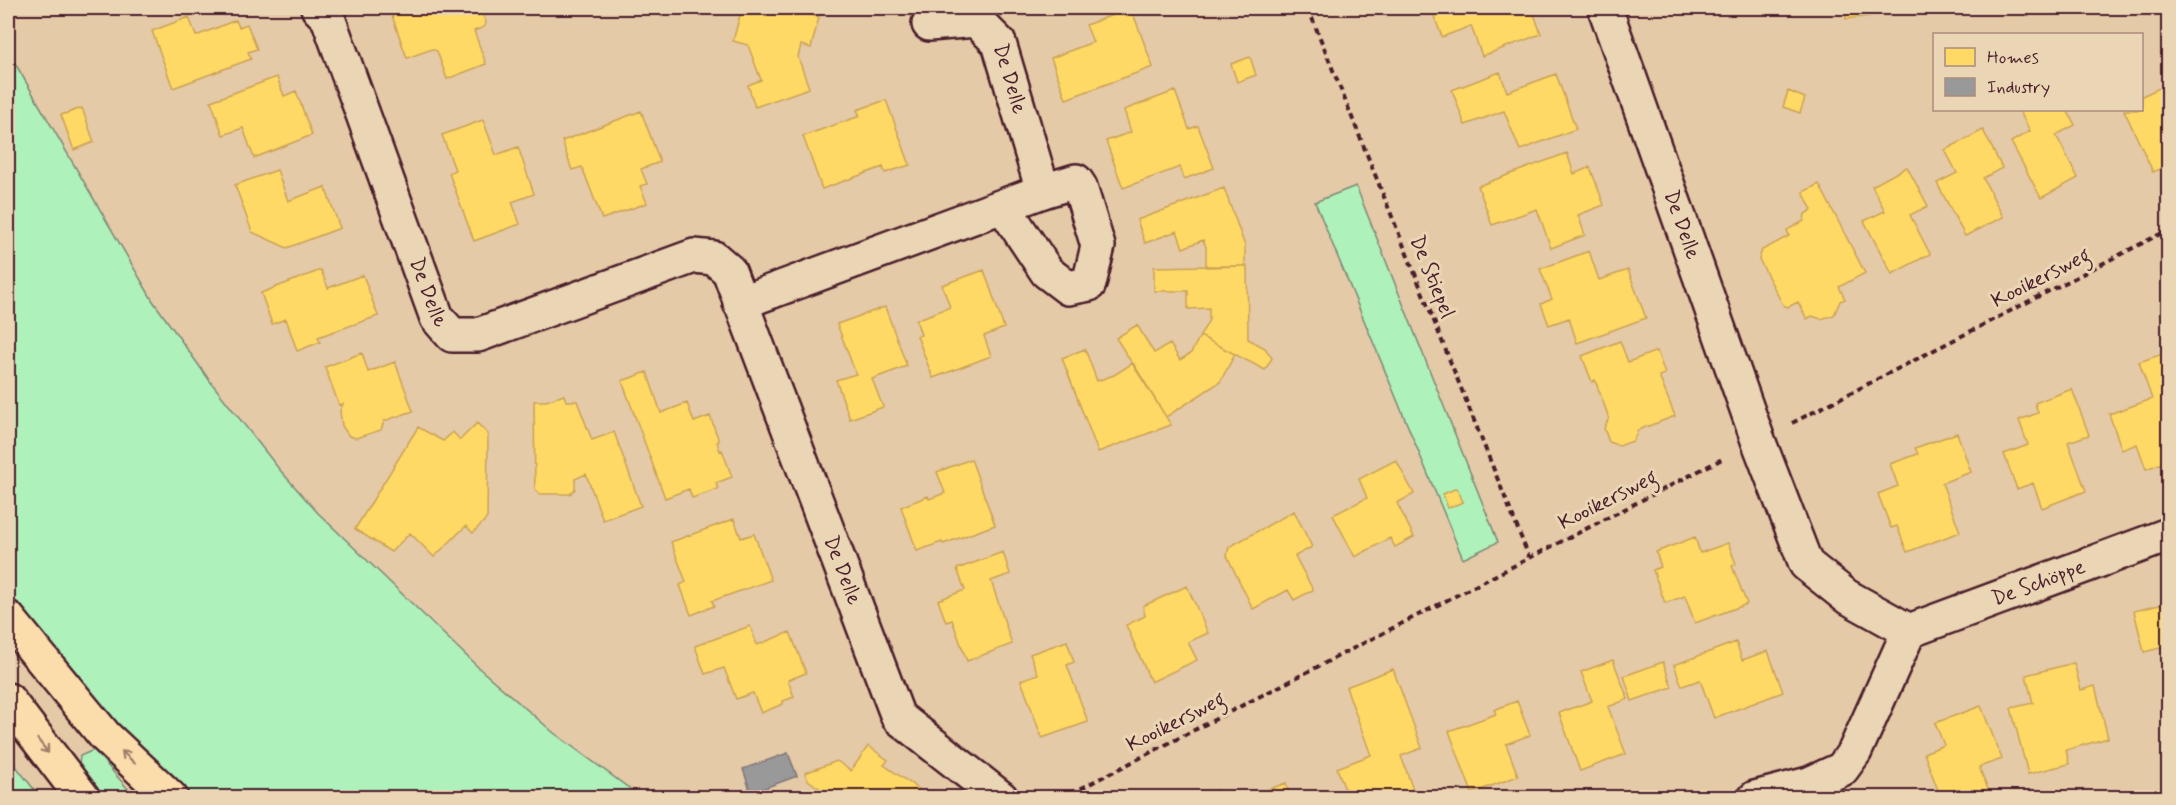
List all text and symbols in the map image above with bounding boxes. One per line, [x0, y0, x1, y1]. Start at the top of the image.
legend [1933, 33, 2143, 111]
street label: De Delle [986, 40, 1033, 117]
text: Homes [1987, 46, 2039, 70]
text: Industry [1987, 76, 2050, 100]
street label: De Delle [1657, 186, 1707, 263]
street label: De Stiepel [1403, 231, 1461, 323]
street label: Kooikersweg [1987, 241, 2096, 317]
street label: De Delle [402, 254, 453, 334]
street label: Kooikersweg [1554, 463, 1663, 539]
street label: De Delle [817, 532, 868, 609]
street label: De Schöppe [1988, 553, 2089, 613]
street label: Kooikersweg [1122, 685, 1231, 761]
one-way arrow [37, 738, 50, 754]
one-way arrow [121, 751, 136, 765]

